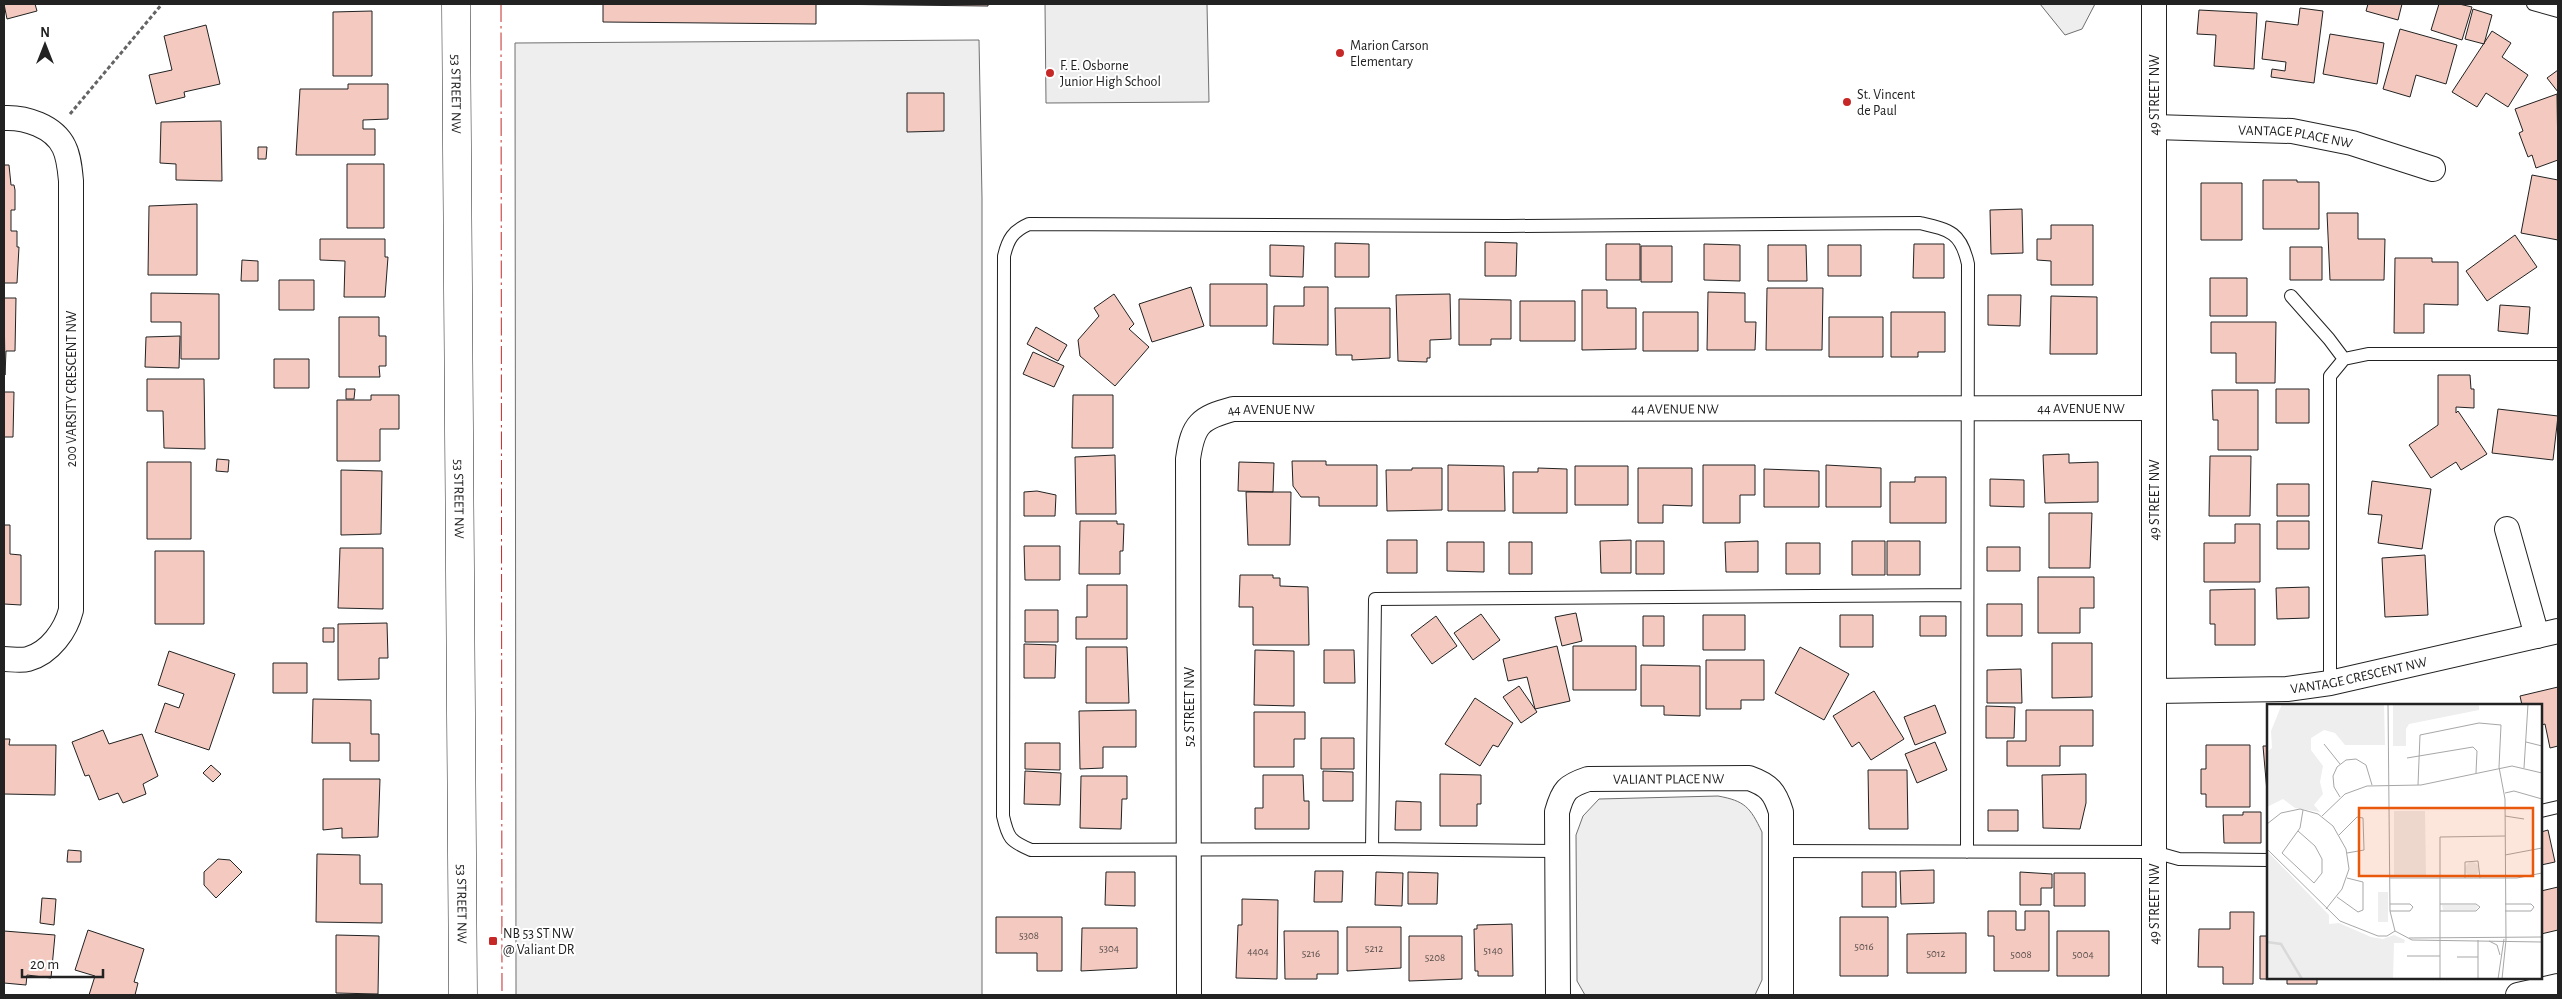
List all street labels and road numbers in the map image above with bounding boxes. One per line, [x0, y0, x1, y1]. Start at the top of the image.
street label: 53 STREET NW [448, 54, 463, 134]
street label: 49 STREET NW [2148, 54, 2162, 136]
street label: VANTAGE PLACE NW [2238, 123, 2354, 151]
street label: 200 VARSITY CRESCENT NW [65, 310, 79, 467]
street label: 44 AVENUE NW [1631, 402, 1719, 417]
street label: 44 AVENUE NW [2037, 402, 2125, 416]
street label: 44 AVENUE NW [1226, 403, 1315, 418]
street label: 53 STREET NW [451, 459, 466, 539]
street label: 49 STREET NW [2148, 459, 2162, 541]
street label: VANTAGE CRESCENT NW [2289, 655, 2429, 696]
street label: 52 STREET NW [1183, 666, 1197, 747]
street label: VALIANT PLACE NW [1613, 772, 1725, 787]
street label: 49 STREET NW [2148, 863, 2162, 945]
street label: 53 STREET NW [454, 864, 469, 944]

